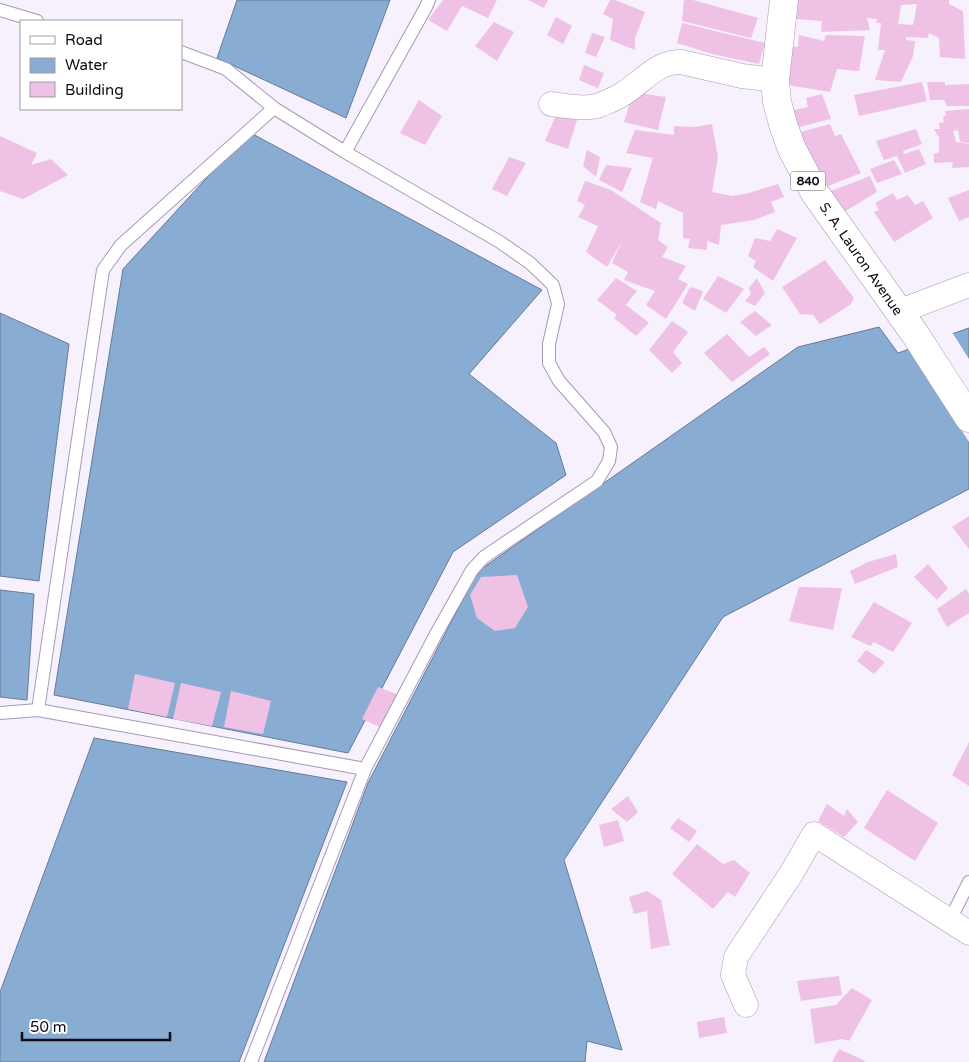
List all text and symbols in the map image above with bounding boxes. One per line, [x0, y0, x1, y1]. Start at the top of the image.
legend [20, 20, 182, 110]
text: Road [65, 31, 103, 49]
text: Water [65, 56, 108, 74]
text: Building [65, 81, 124, 99]
road number: 840 [790, 172, 826, 190]
street label: S. A. Lauron Avenue [816, 199, 906, 319]
scale bar [22, 1010, 170, 1042]
text: 50 m [30, 1018, 67, 1036]

